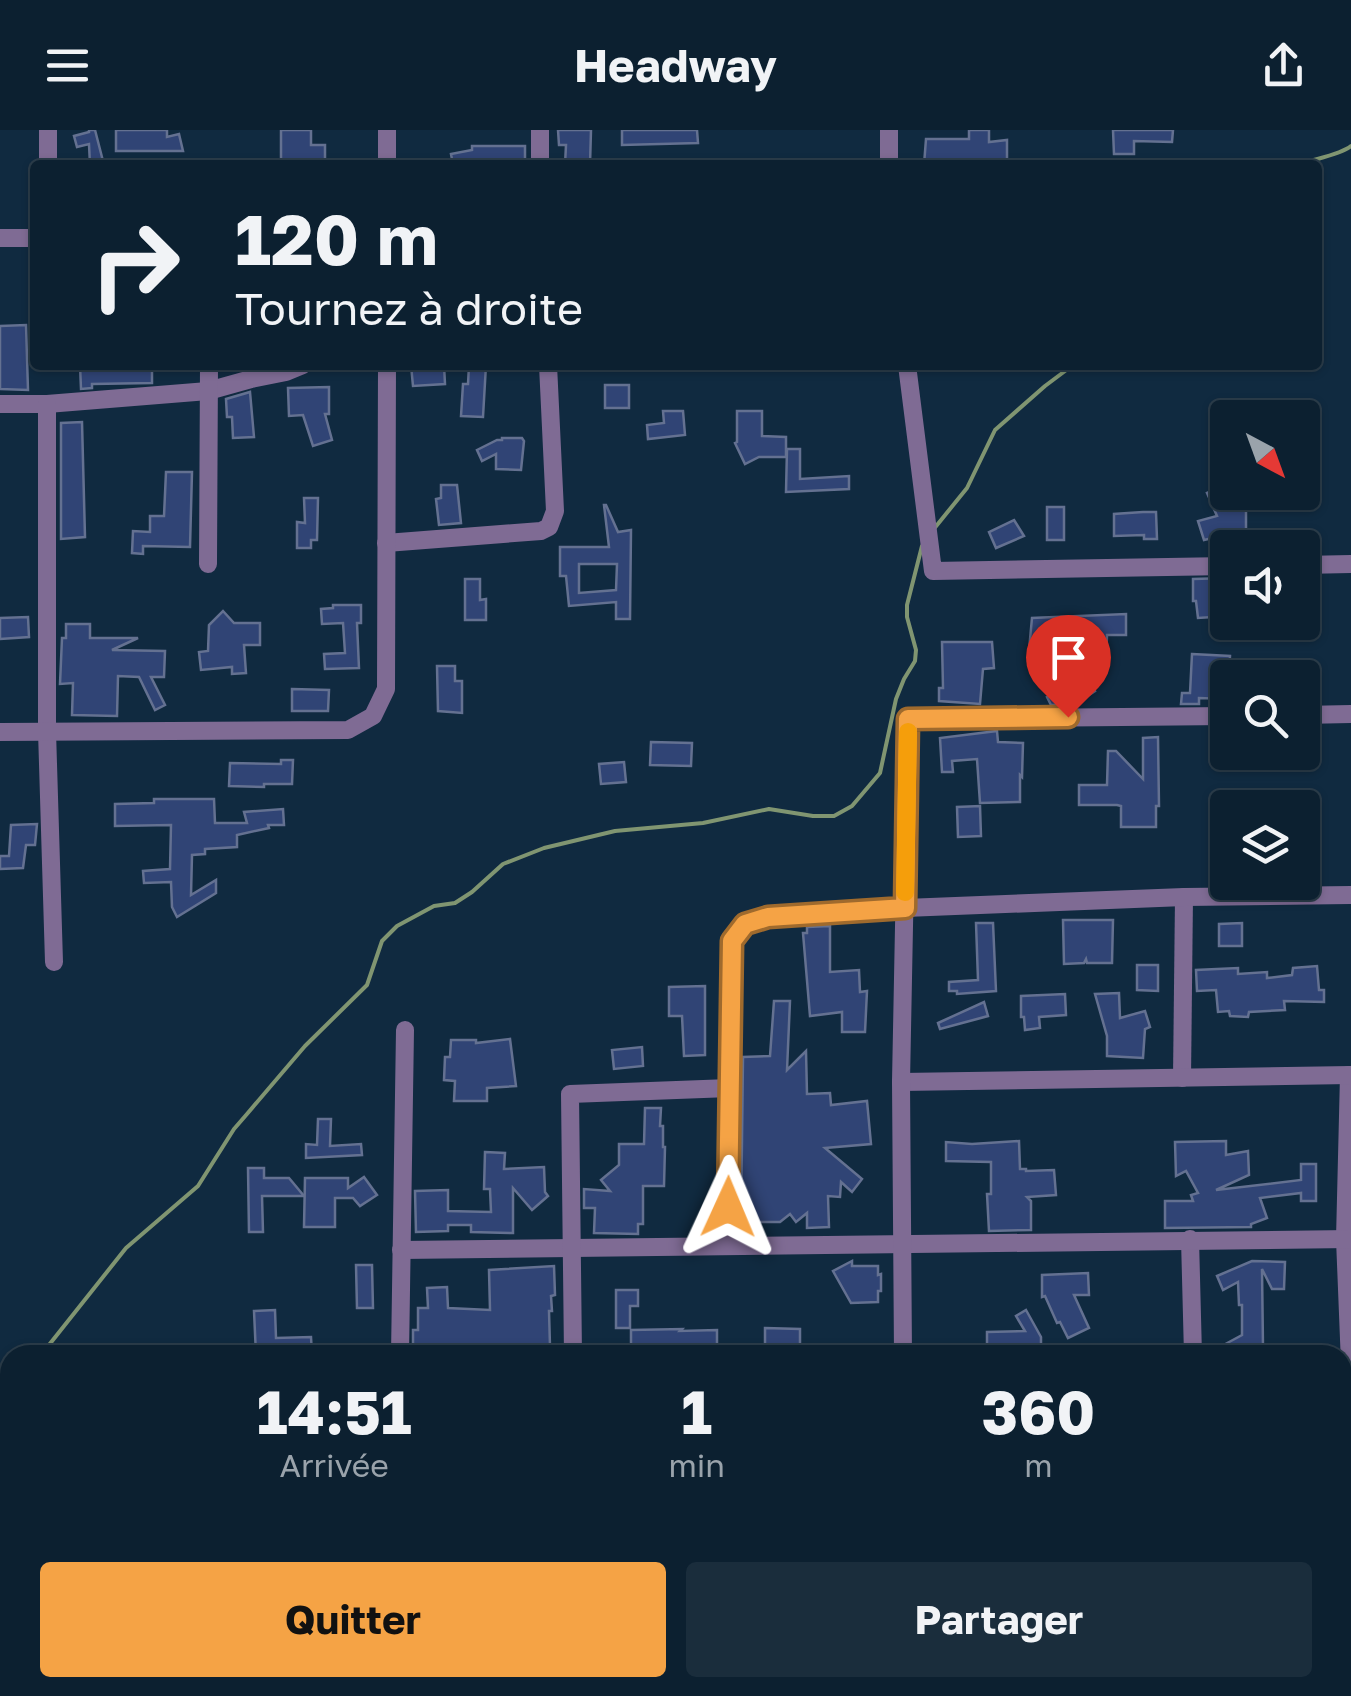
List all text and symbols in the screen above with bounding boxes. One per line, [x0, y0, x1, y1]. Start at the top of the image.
icon: menu [40, 38, 95, 93]
text: Headway [574, 38, 777, 92]
icon: share [1256, 38, 1311, 93]
text: 120 m [235, 196, 438, 280]
icon: right [70, 200, 200, 330]
text: Tournez à droite [235, 281, 583, 335]
north arrow [1210, 400, 1320, 510]
map controls [1210, 400, 1320, 900]
button: sound [1210, 530, 1320, 640]
pin [1026, 615, 1111, 718]
icon: arrive [1041, 630, 1096, 685]
button: search [1210, 660, 1320, 770]
button: layers [1210, 790, 1320, 900]
position arrow [676, 1155, 780, 1259]
text: 14:51 [257, 1375, 412, 1447]
text: 1 [681, 1375, 712, 1447]
text: 360 [982, 1375, 1095, 1447]
text: Arrivée [280, 1446, 389, 1484]
text: min [668, 1446, 725, 1484]
text: m [1024, 1446, 1053, 1484]
button: Quitter [40, 1562, 666, 1677]
button: Partager [686, 1562, 1312, 1677]

